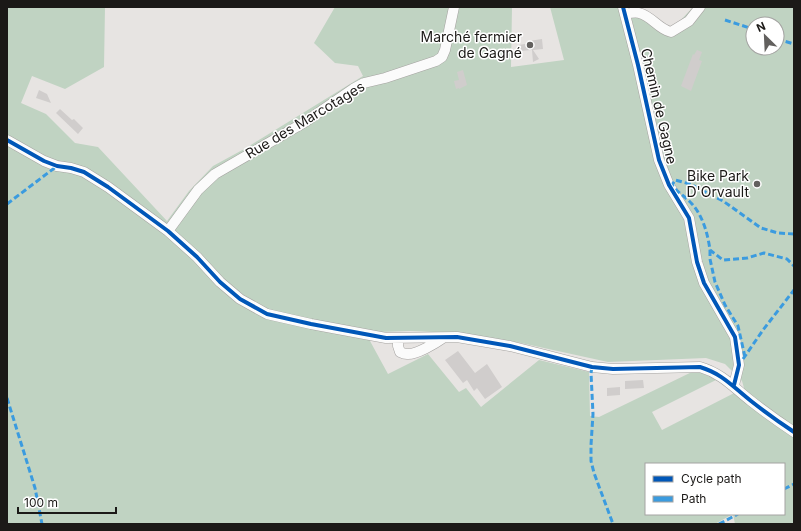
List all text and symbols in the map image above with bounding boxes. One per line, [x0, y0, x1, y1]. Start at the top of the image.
north arrow [745, 16, 785, 56]
text: N [754, 19, 768, 35]
place label: Marché fermier de Gagné [421, 28, 522, 61]
marker: Marché fermier de Gagné [525, 40, 535, 50]
street label: Chemin de Gagne [638, 46, 681, 166]
street label: Rue des Marcotages [242, 77, 367, 162]
place label: Bike Park D'Orvault [686, 167, 749, 200]
marker: Bike Park D'Orvault [752, 179, 762, 189]
legend [645, 463, 785, 515]
text: Cycle path [681, 471, 742, 486]
scale bar [18, 489, 116, 515]
text: Path [681, 491, 706, 506]
text: 100 m [24, 495, 58, 510]

